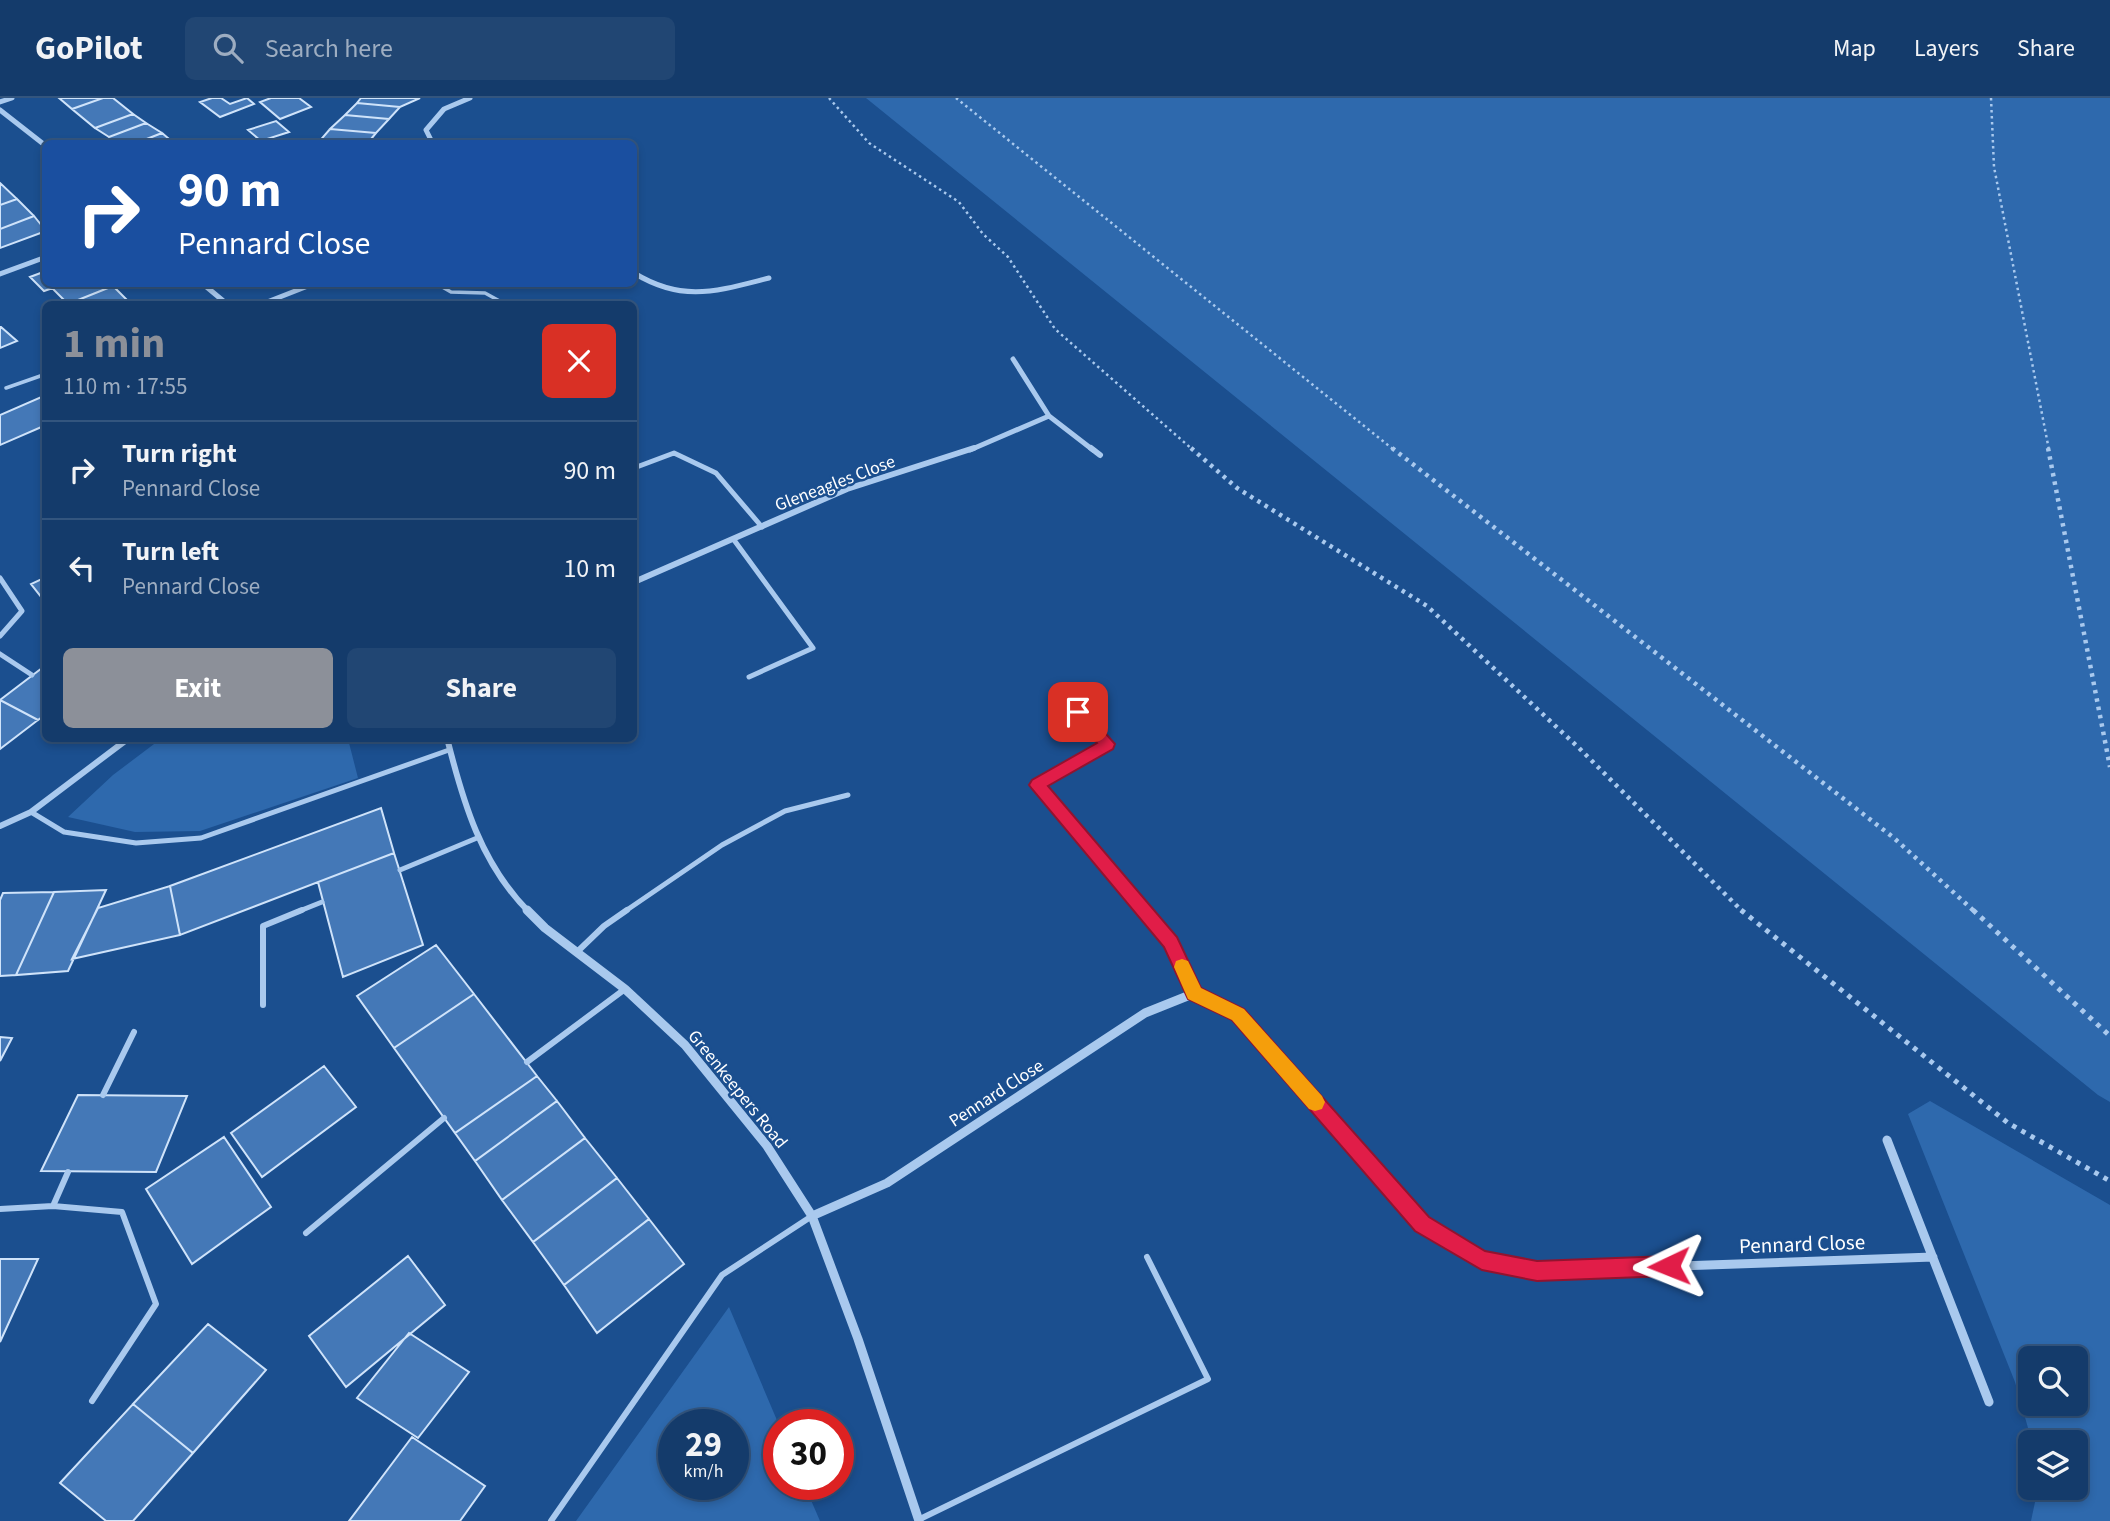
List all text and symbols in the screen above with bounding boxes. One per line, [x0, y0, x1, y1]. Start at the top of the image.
search box [185, 17, 675, 80]
text: GoPilot [35, 25, 143, 72]
icon: search [209, 29, 247, 67]
text: Search here [265, 30, 393, 67]
text: Map [1833, 31, 1876, 66]
text: Layers [1914, 31, 1979, 66]
text: Share [2017, 31, 2075, 66]
text: 90 m [178, 156, 282, 226]
icon: right [63, 168, 154, 259]
text: Pennard Close [178, 221, 370, 267]
text: 1 min [63, 314, 165, 374]
button: close [542, 324, 616, 398]
text: 110 m · 17:55 [63, 370, 187, 403]
text: Turn right [122, 435, 237, 472]
street label: Gleneagles Close [771, 449, 899, 518]
icon: right [63, 451, 101, 489]
text: 90 m [563, 452, 616, 489]
text: Pennard Close [122, 472, 260, 505]
text: Turn left [122, 533, 219, 570]
icon: left [63, 549, 101, 587]
text: 10 m [563, 550, 616, 587]
text: Pennard Close [122, 570, 260, 603]
button: Exit [63, 648, 333, 728]
button: Share [347, 648, 616, 728]
pin [1048, 682, 1108, 742]
icon: arrive [1059, 693, 1097, 731]
street label: Greenkeepers Road [682, 1025, 793, 1154]
street label: Pennard Close [944, 1053, 1048, 1133]
street label: Pennard Close [1738, 1227, 1866, 1261]
position arrow [1632, 1229, 1706, 1303]
map controls [2018, 1346, 2088, 1500]
button: search [2018, 1346, 2088, 1416]
speed limit sign: 30 [763, 1409, 854, 1500]
text: 29 [685, 1420, 722, 1470]
button: layers [2018, 1430, 2088, 1500]
text: km/h [684, 1459, 723, 1484]

